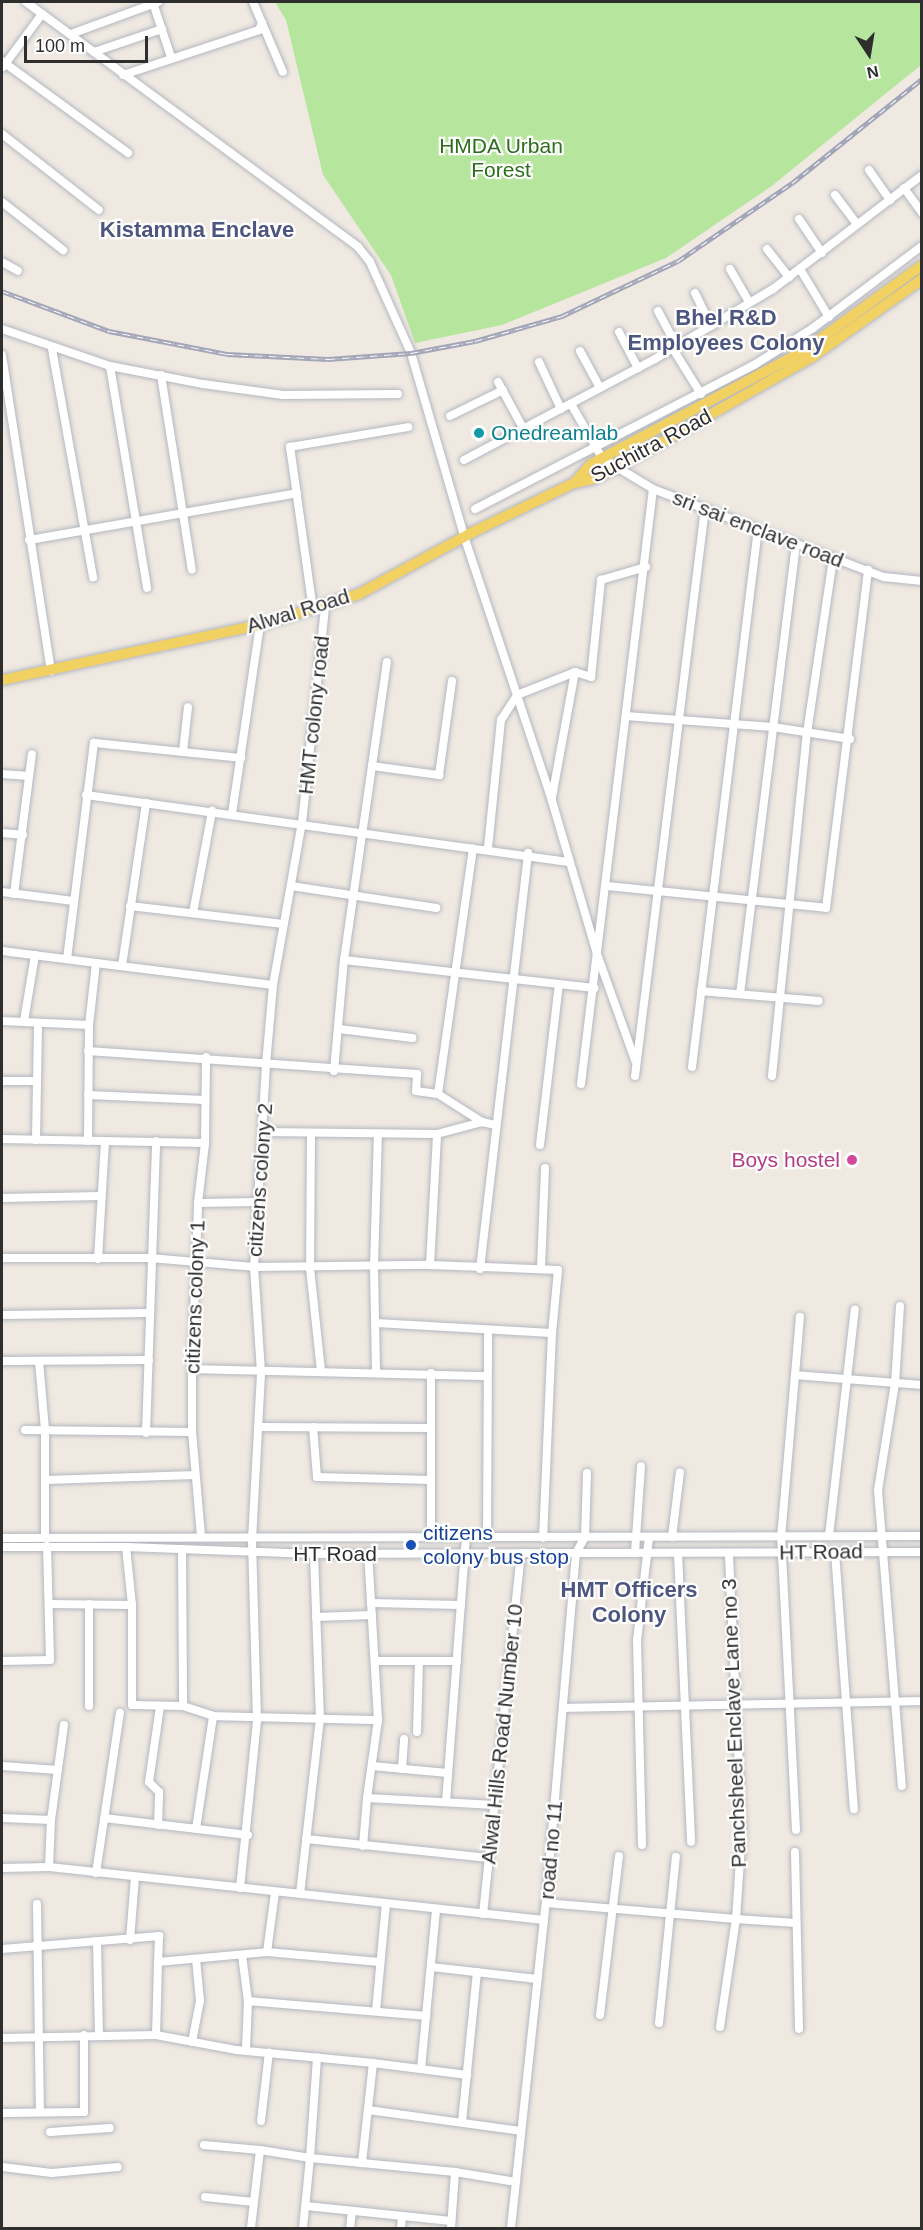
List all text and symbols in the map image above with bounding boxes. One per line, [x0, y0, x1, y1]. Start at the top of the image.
scale bar [27, 24, 152, 62]
north arrow [839, 24, 899, 84]
text: 100 m [35, 36, 85, 56]
text: N [865, 63, 880, 82]
park label: HMDA Urban Forest [439, 133, 563, 183]
district label: Kistamma Enclave [100, 217, 294, 243]
district label: Bhel R&D Employees Colony [628, 304, 824, 356]
street label: Suchitra Road [586, 404, 716, 488]
place label: Onedreamlab [491, 420, 618, 446]
marker: Onedreamlab [472, 426, 486, 440]
street label: sri sai enclave road [669, 485, 847, 573]
street label: Alwal Road [244, 583, 352, 639]
street label: HMT colony road [293, 634, 335, 796]
street label: citizens colony 2 [242, 1102, 278, 1258]
place label: Boys hostel [731, 1147, 840, 1173]
marker: Boys hostel [845, 1153, 859, 1167]
street label: citizens colony 1 [180, 1220, 210, 1374]
place label: citizens colony bus stop [423, 1520, 569, 1570]
marker: citizens colony bus stop [404, 1538, 418, 1552]
street label: HT Road [779, 1539, 863, 1565]
street label: HT Road [293, 1541, 377, 1567]
district label: HMT Officers Colony [561, 1576, 697, 1628]
street label: Panchsheel Enclave Lane no 3 [716, 1578, 752, 1868]
street label: Alwal Hills Road Number 10 [476, 1603, 528, 1865]
street label: road no 11 [534, 1800, 568, 1900]

